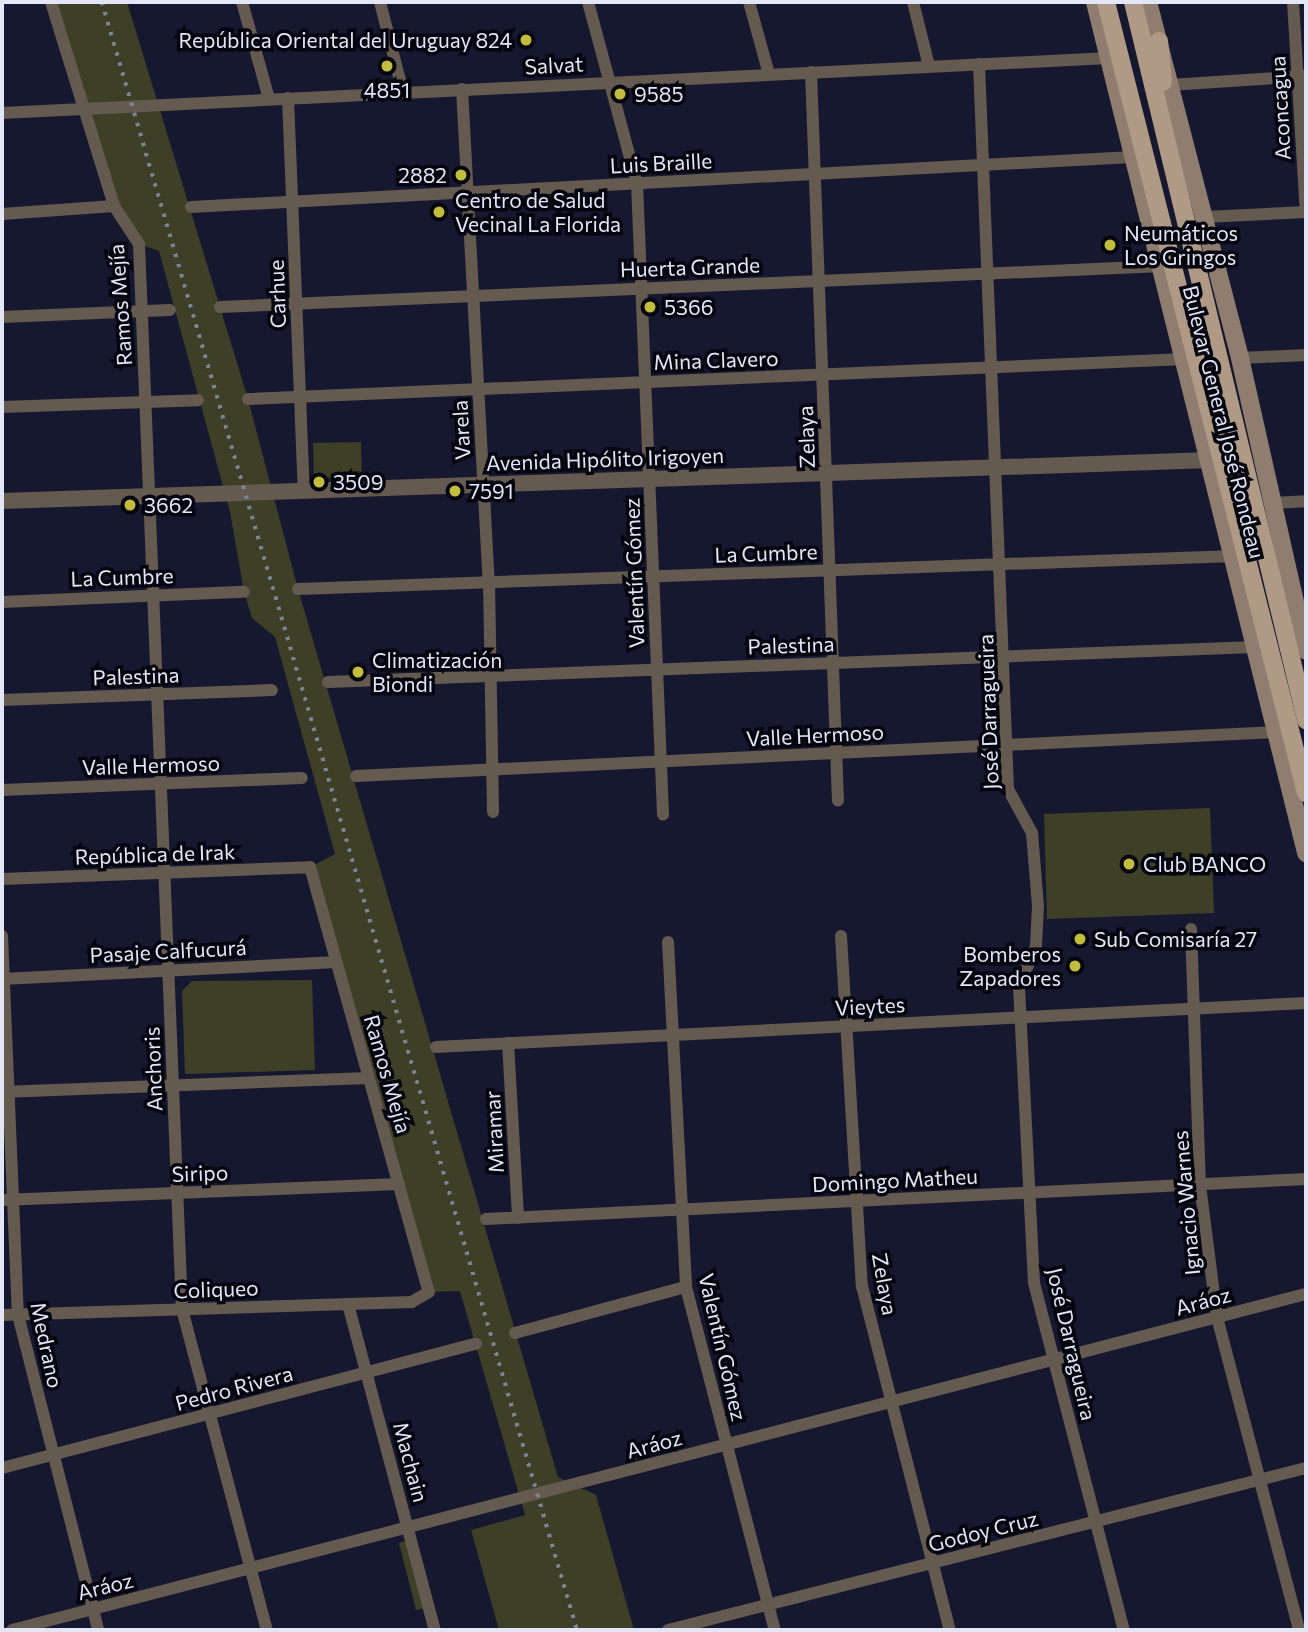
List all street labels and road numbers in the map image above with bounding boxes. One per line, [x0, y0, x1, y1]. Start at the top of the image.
street label: Salvat [524, 51, 584, 79]
street label: Aconcagua [1265, 55, 1295, 161]
street label: Luis Braille [609, 148, 713, 178]
street label: Ramos Mejía [103, 243, 137, 367]
street label: Huerta Grande [619, 252, 761, 282]
street label: Carhue [263, 259, 291, 329]
street label: Bulevar General José Rondeau [1178, 283, 1270, 561]
street label: Mina Clavero [653, 345, 779, 375]
street label: Varela [447, 400, 475, 460]
street label: Zelaya [792, 405, 820, 469]
street label: Avenida Hipólito Irigoyen [486, 442, 724, 476]
street label: Valentín Gómez [619, 497, 649, 649]
street label: La Cumbre [714, 539, 818, 567]
street label: La Cumbre [70, 563, 174, 591]
street label: Palestina [747, 631, 835, 659]
street label: José Darragueira [973, 634, 1003, 790]
street label: Palestina [92, 662, 180, 690]
street label: Valle Hermoso [745, 719, 885, 751]
street label: Valle Hermoso [82, 750, 220, 780]
street label: República de Irak [74, 839, 236, 869]
street label: Pasaje Calfucurá [89, 934, 247, 968]
street label: Vieytes [834, 992, 906, 1020]
street label: Ramos Mejía [359, 1012, 417, 1136]
street label: Anchoris [139, 1026, 167, 1112]
street label: Miramar [479, 1090, 509, 1174]
street label: Ignacio Warnes [1167, 1130, 1205, 1276]
street label: Siripo [171, 1159, 229, 1187]
street label: Domingo Matheu [812, 1163, 978, 1197]
street label: Zelaya [867, 1251, 903, 1317]
street label: José Darragueira [1042, 1265, 1102, 1423]
street label: Valentín Gómez [694, 1271, 752, 1423]
street label: Coliqueo [173, 1275, 259, 1303]
street label: Aráoz [1172, 1282, 1234, 1320]
street label: Medrano [26, 1300, 68, 1390]
street label: Pedro Rivera [172, 1360, 296, 1416]
street label: Machain [388, 1419, 434, 1505]
street label: Aráoz [623, 1425, 685, 1463]
street label: Godoy Cruz [926, 1505, 1040, 1557]
street label: Aráoz [75, 1567, 135, 1605]

